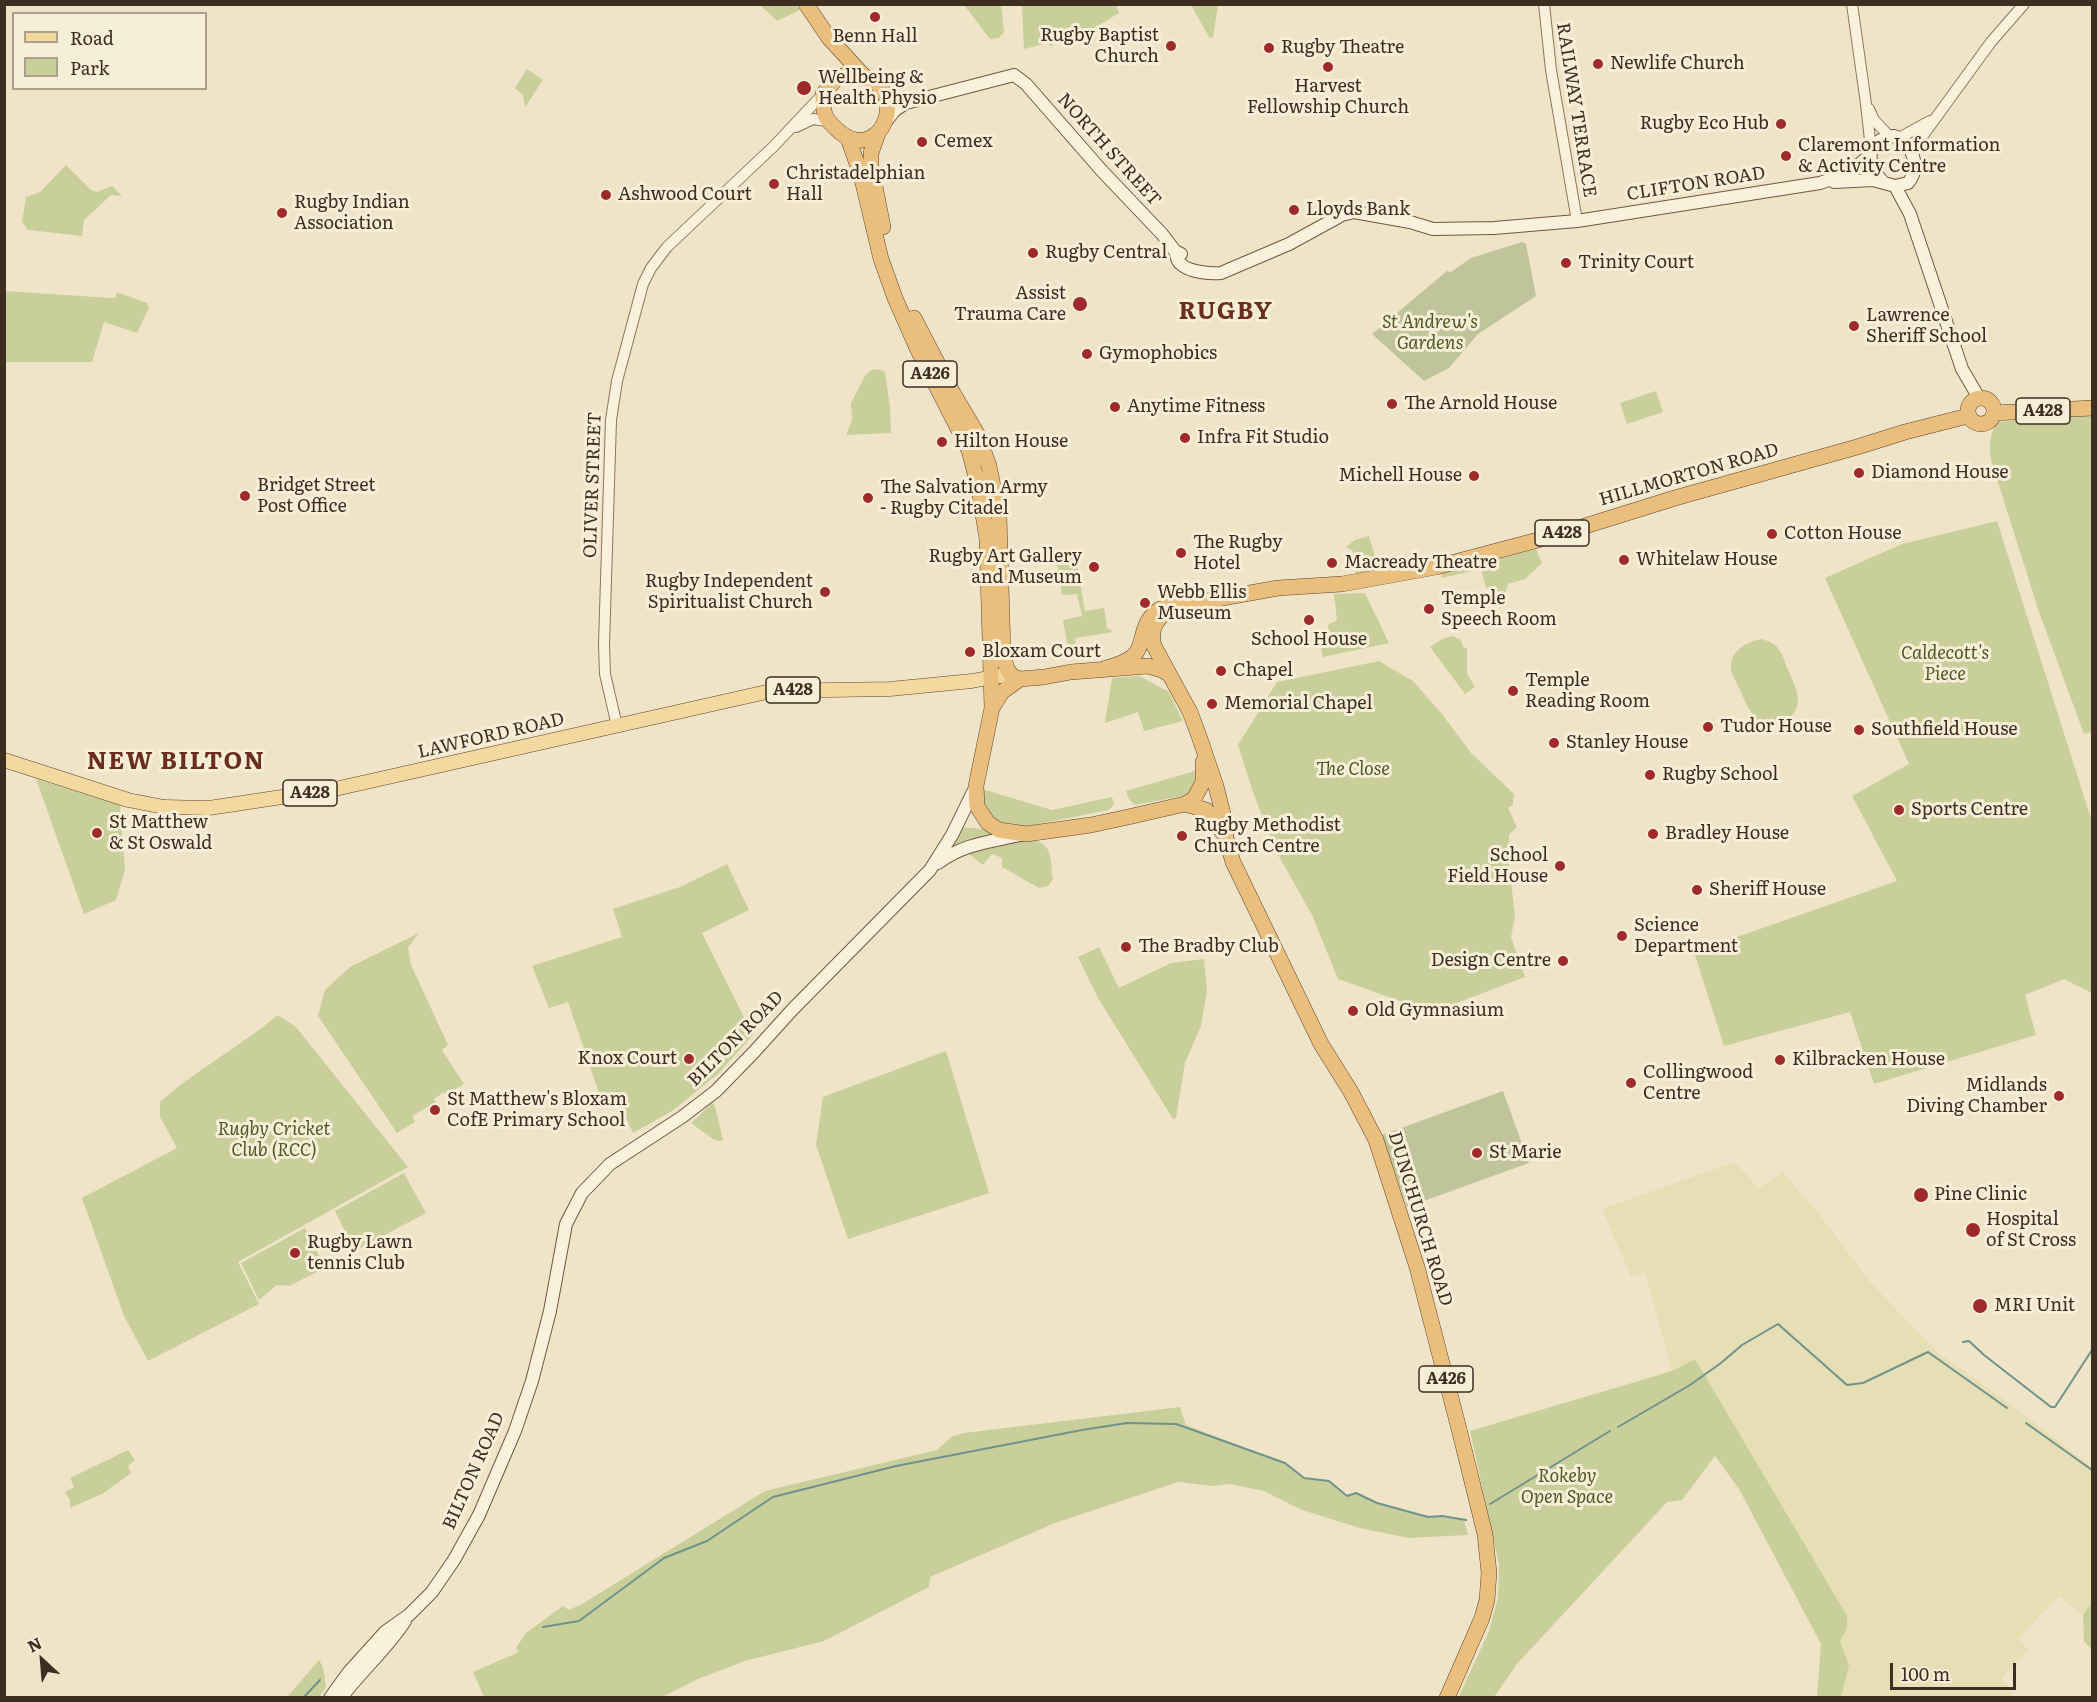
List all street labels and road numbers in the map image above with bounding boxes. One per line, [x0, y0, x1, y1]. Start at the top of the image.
street label: RAILWAY TERRACE [1552, 21, 1600, 199]
street label: NORTH STREET [1053, 89, 1165, 211]
street label: CLIFTON ROAD [1625, 162, 1767, 206]
road number: A426 [903, 361, 957, 387]
road number: A428 [2016, 398, 2070, 424]
street label: OLIVER STREET [580, 411, 606, 559]
street label: HILLMORTON ROAD [1597, 439, 1781, 511]
road number: A428 [1535, 520, 1589, 546]
road number: A428 [766, 677, 820, 703]
street label: LAWFORD ROAD [416, 709, 566, 763]
road number: A428 [283, 780, 337, 806]
street label: BILTON ROAD [684, 987, 788, 1091]
street label: DUNCHURCH ROAD [1383, 1129, 1457, 1309]
road number: A426 [1419, 1366, 1473, 1392]
street label: BILTON ROAD [438, 1409, 510, 1533]

